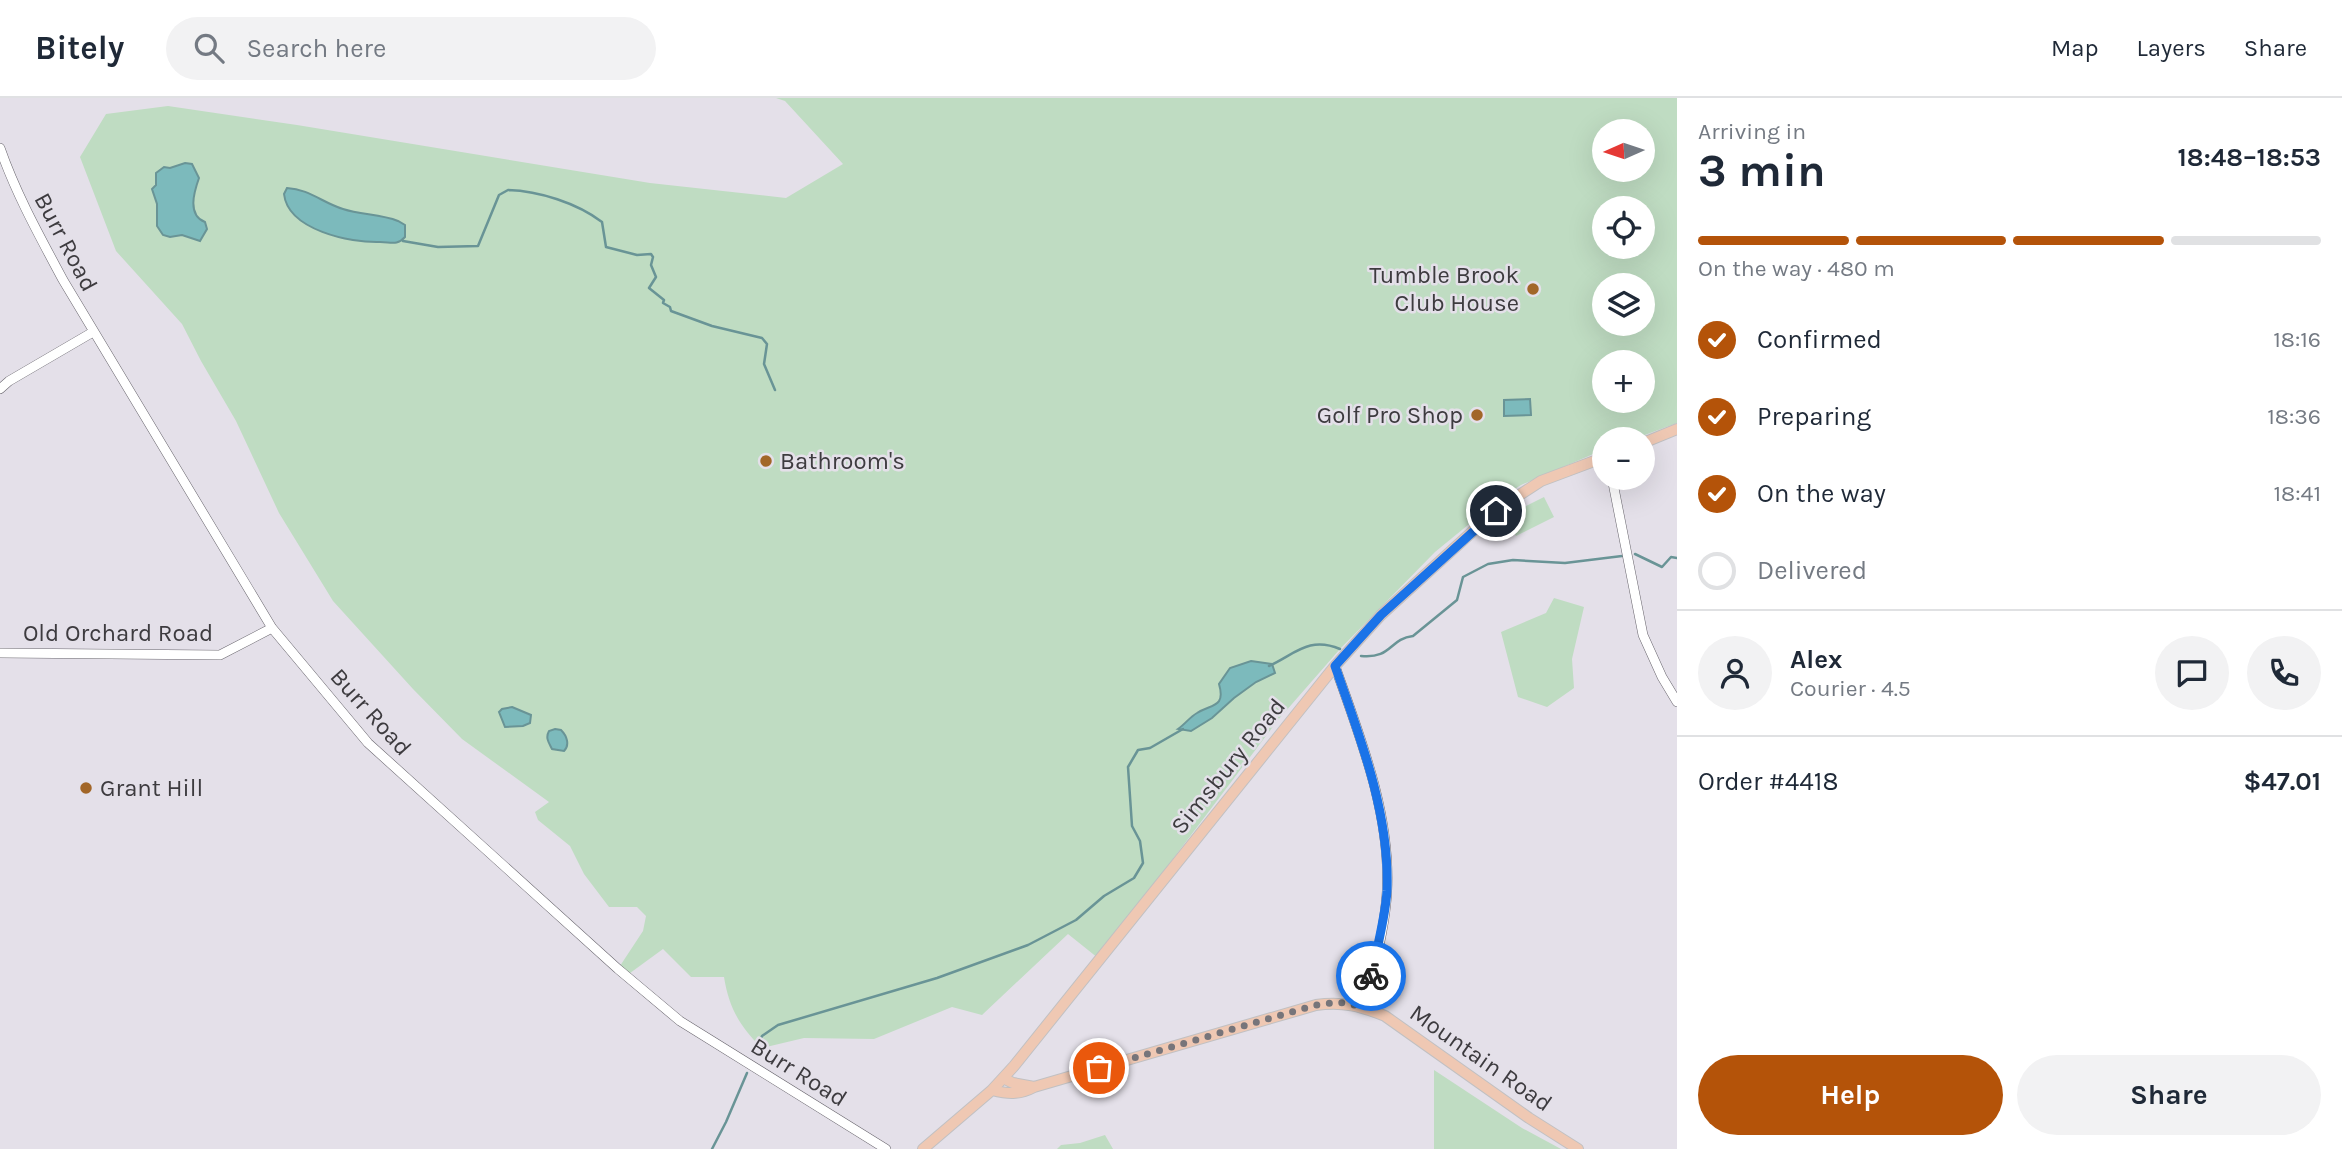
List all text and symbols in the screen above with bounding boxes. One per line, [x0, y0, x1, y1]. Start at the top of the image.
search box [166, 17, 656, 80]
text: Bitely [35, 29, 124, 67]
icon: search [190, 29, 228, 67]
text: Search here [246, 33, 386, 64]
text: Map [2051, 34, 2099, 62]
text: Layers [2137, 34, 2206, 62]
text: Share [2244, 34, 2307, 62]
text: Arriving in [1698, 118, 1806, 145]
north arrow [1592, 119, 1656, 182]
map controls [1592, 119, 1655, 490]
text: 18:48–18:53 [2178, 142, 2321, 173]
text: 3 min [1698, 144, 1826, 198]
street label: Burr Road [28, 188, 104, 296]
button: locate [1592, 196, 1655, 259]
text: On the way · 480 m [1698, 255, 1895, 282]
place label: Tumble Brook Club House [1369, 261, 1519, 317]
button: layers [1592, 273, 1655, 336]
marker: Tumble Brook Club House [1525, 281, 1541, 297]
icon: check [1698, 321, 1736, 359]
text: Confirmed [1757, 324, 1882, 355]
text: 18:16 [2273, 326, 2321, 353]
button: + [1592, 350, 1655, 413]
icon: check [1698, 398, 1736, 436]
place label: Golf Pro Shop [1317, 401, 1463, 429]
text: Preparing [1757, 401, 1871, 432]
text: 18:36 [2267, 403, 2321, 430]
marker: Golf Pro Shop [1469, 407, 1485, 423]
button: − [1592, 427, 1655, 490]
place label: Bathroom's [780, 447, 905, 475]
marker: Bathroom's [758, 453, 774, 469]
icon: check [1698, 475, 1736, 513]
text: On the way [1757, 478, 1886, 509]
text: 18:41 [2274, 480, 2321, 507]
pin [1466, 481, 1526, 541]
icon: home [1477, 492, 1515, 530]
text: Delivered [1757, 555, 1867, 586]
street label: Old Orchard Road [23, 619, 213, 647]
button: person [1698, 636, 1772, 710]
button: chat [2155, 636, 2229, 710]
button: phone [2247, 636, 2321, 710]
text: Alex [1790, 644, 1842, 675]
street label: Burr Road [325, 663, 417, 761]
text: Courier · 4.5 [1790, 675, 1911, 702]
street label: Simsbury Road [1165, 693, 1291, 839]
text: Order #4418 [1698, 766, 1838, 797]
text: $47.01 [2243, 766, 2321, 797]
place label: Grant Hill [100, 774, 203, 802]
marker: Grant Hill [78, 780, 94, 796]
courier [1336, 941, 1406, 1011]
icon: bike [1352, 957, 1390, 995]
street label: Mountain Road [1404, 999, 1558, 1117]
street label: Burr Road [746, 1032, 852, 1112]
pin [1069, 1038, 1129, 1098]
icon: bag [1080, 1049, 1118, 1087]
button: Help [1698, 1055, 2003, 1135]
button: Share [2017, 1055, 2321, 1135]

